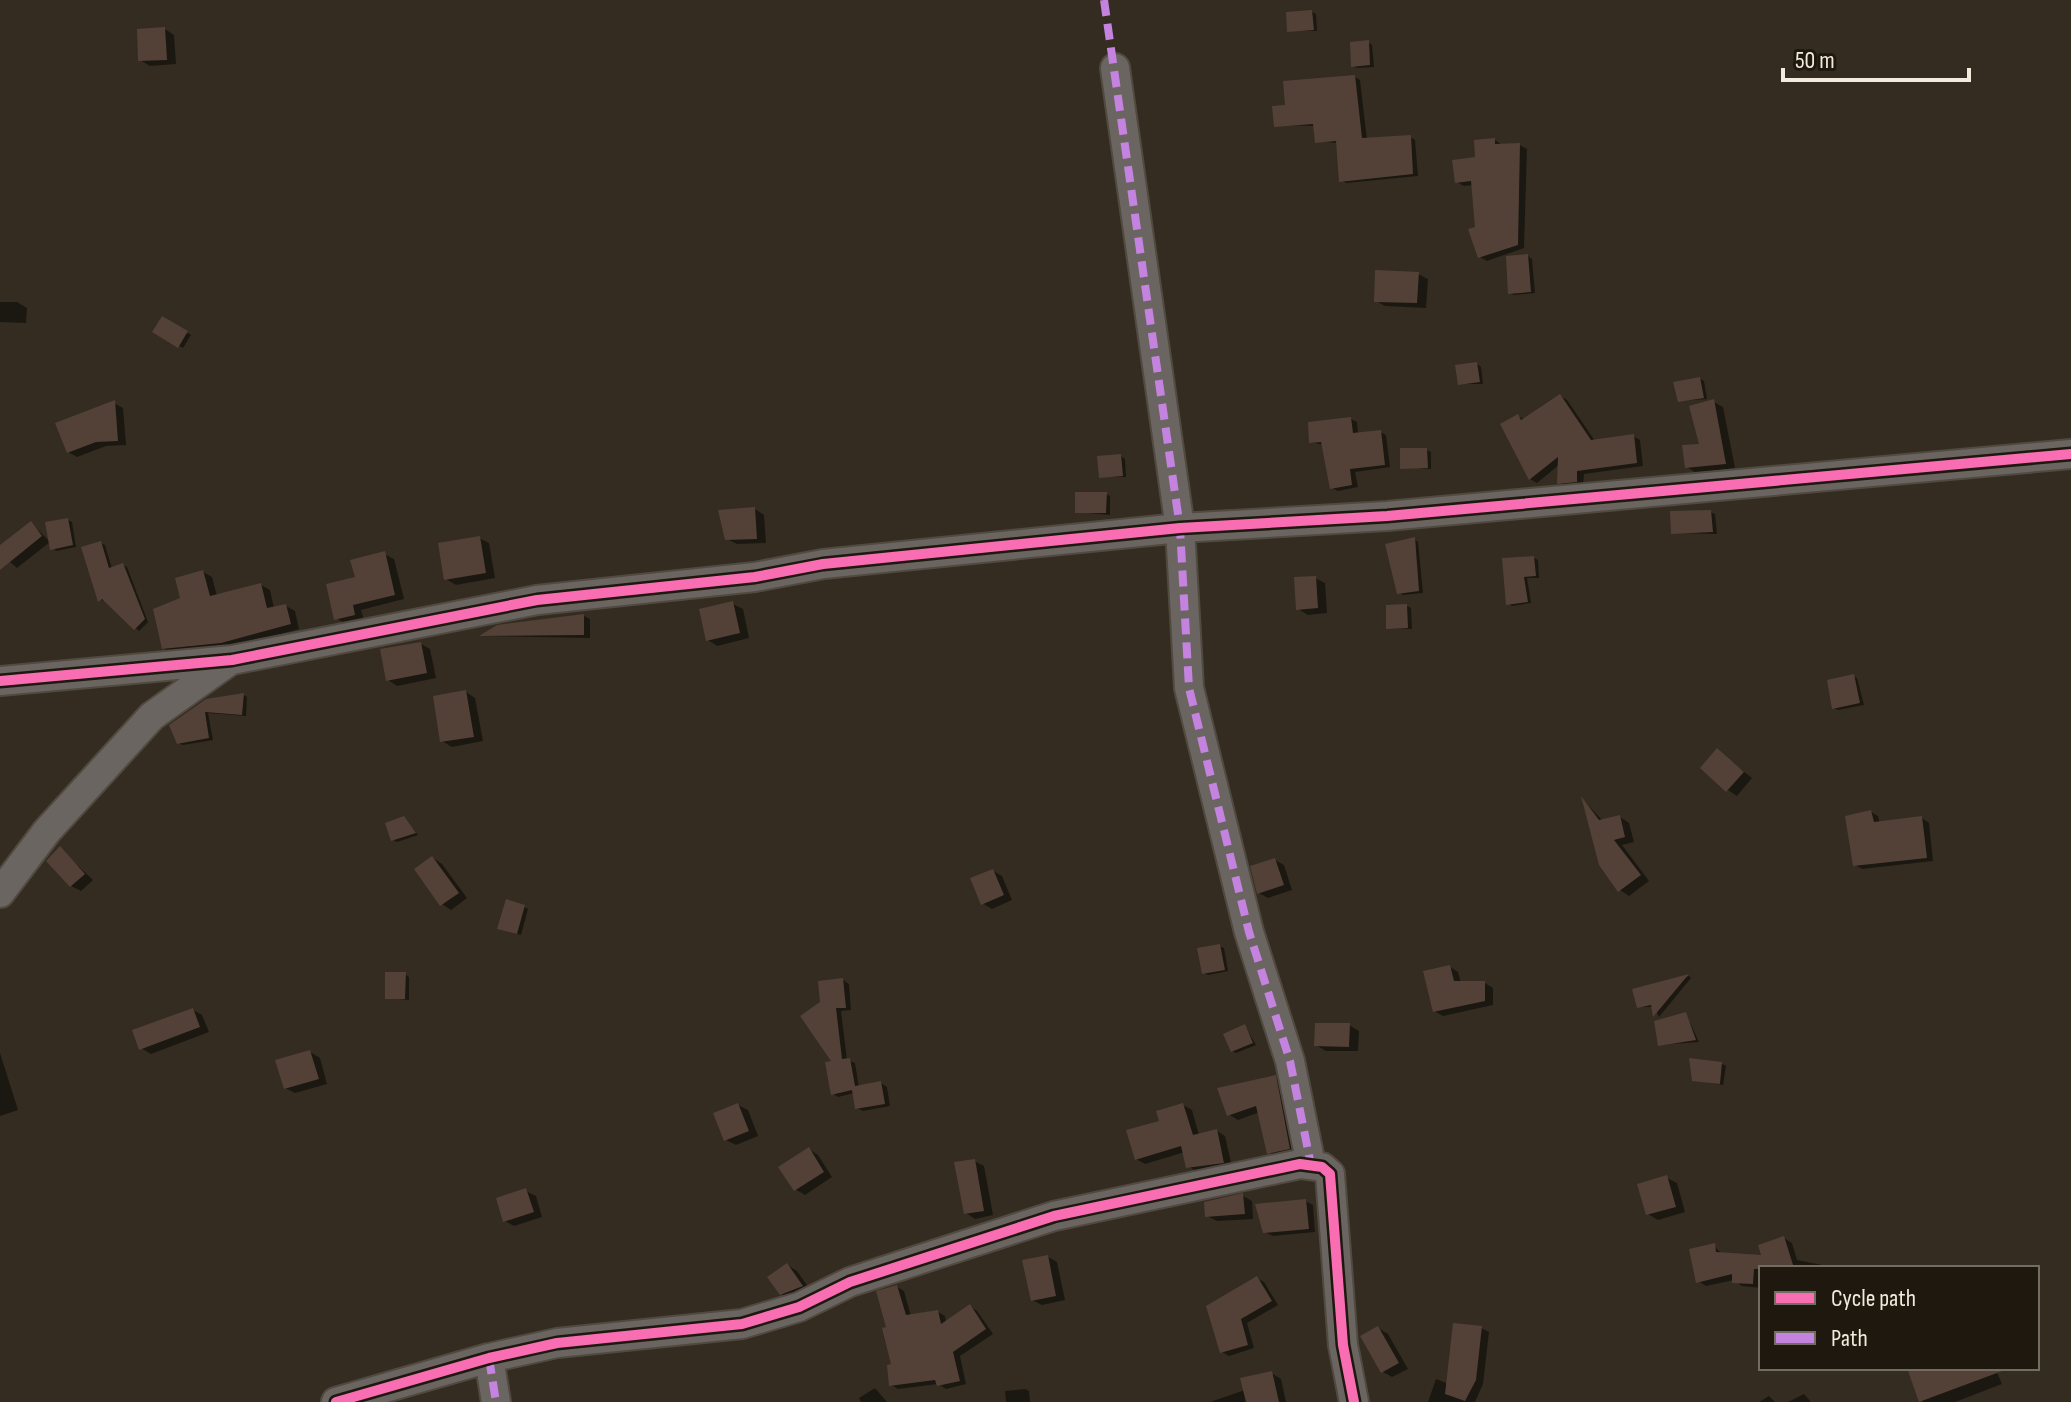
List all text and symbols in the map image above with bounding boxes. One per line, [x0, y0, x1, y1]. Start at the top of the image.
scale bar [1783, 32, 1969, 82]
text: 50 m [1795, 46, 1835, 75]
legend [1759, 1266, 2039, 1370]
text: Cycle path [1831, 1284, 1916, 1313]
text: Path [1831, 1324, 1868, 1353]

